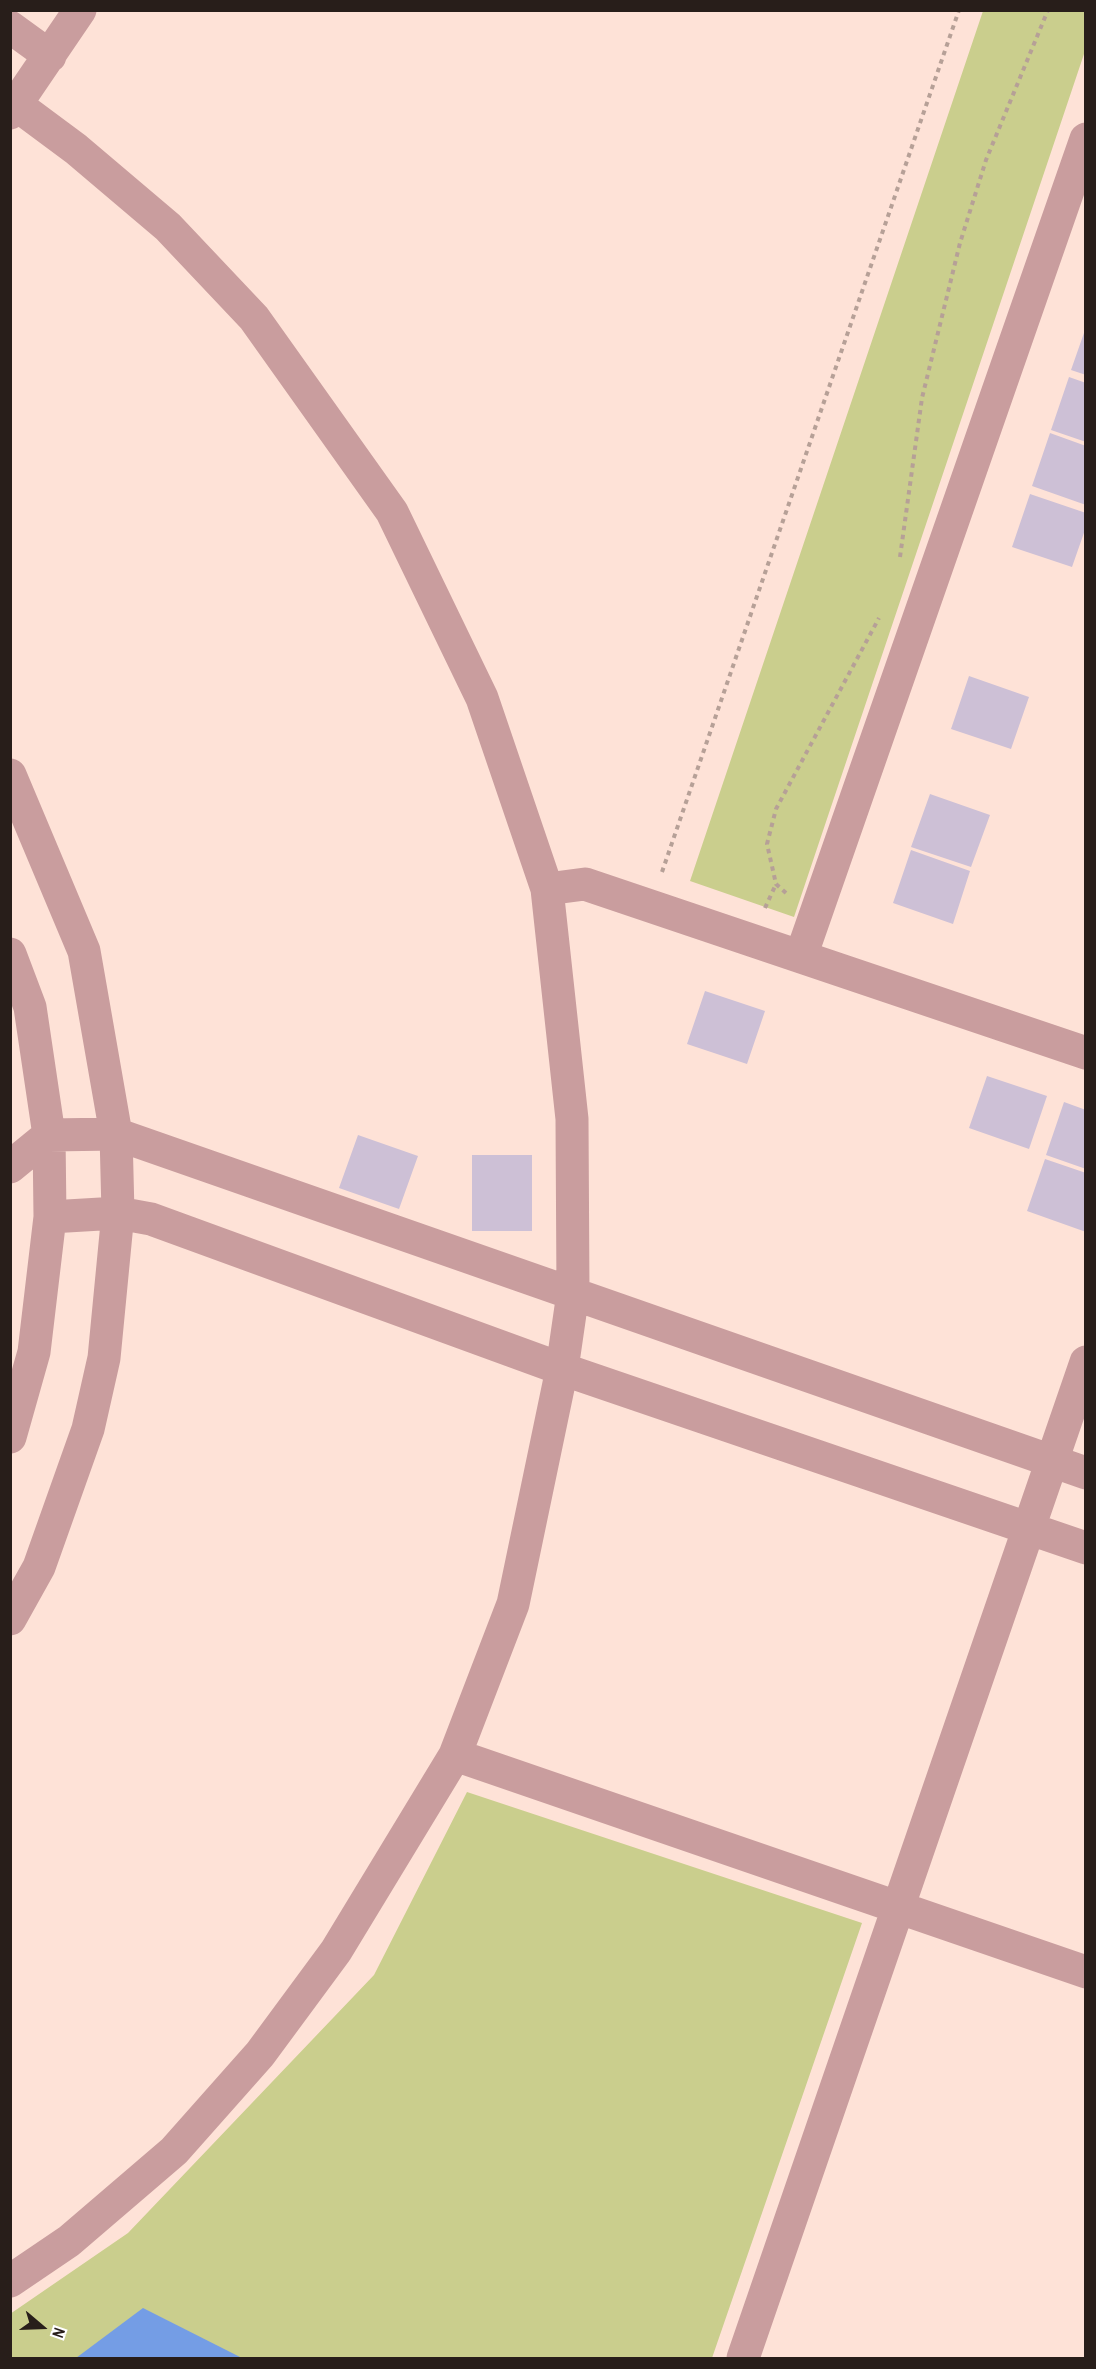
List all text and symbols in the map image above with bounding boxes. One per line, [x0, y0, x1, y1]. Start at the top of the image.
north arrow [12, 2297, 72, 2357]
text: N [47, 2325, 71, 2341]

